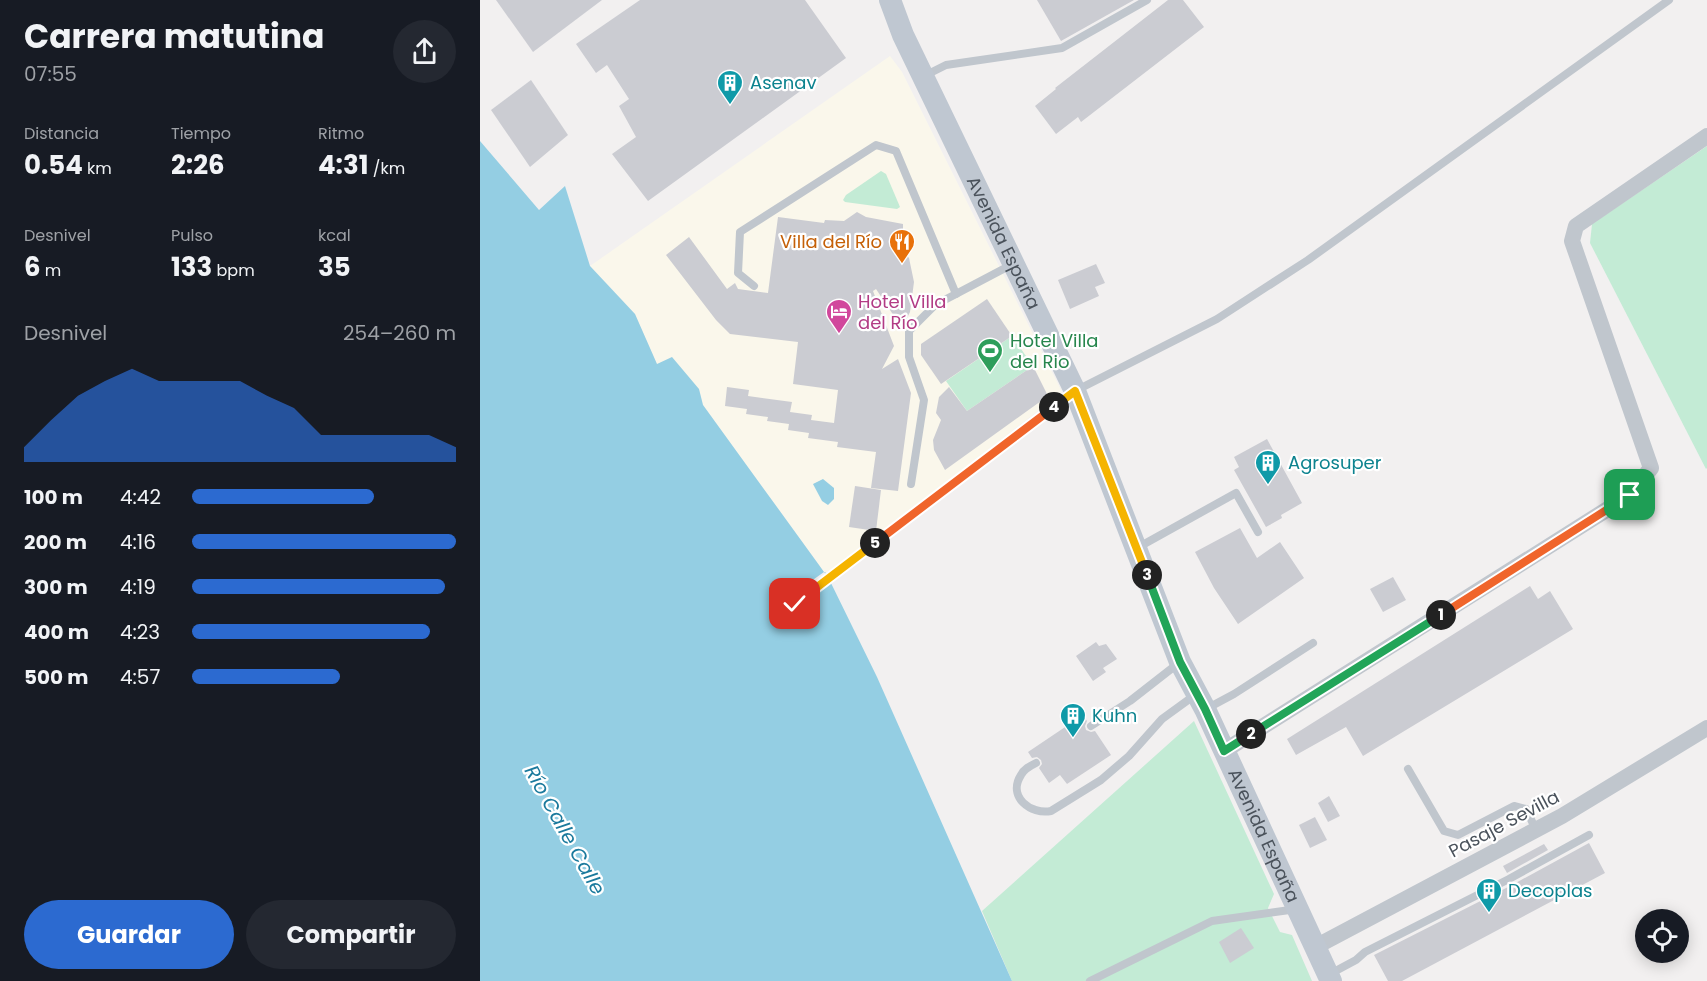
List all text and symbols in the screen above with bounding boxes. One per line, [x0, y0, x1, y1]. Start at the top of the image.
text: Carrera matutina [24, 13, 324, 60]
button: share [393, 20, 456, 83]
text: 07:55 [24, 60, 77, 88]
building icon: Asenav [715, 68, 745, 106]
place label: Asenav [750, 70, 816, 95]
text: Distancia [24, 122, 99, 145]
text: Tiempo [171, 122, 231, 145]
text: Ritmo [318, 122, 364, 145]
text: 0.54 [24, 147, 83, 183]
text: 2:26 [171, 147, 225, 183]
text: 4:31 [318, 147, 369, 183]
text: km [83, 157, 112, 180]
text: /km [369, 157, 405, 180]
street label: Avenida España [961, 172, 1047, 313]
text: Desnivel [24, 224, 91, 247]
text: Pulso [171, 224, 213, 247]
text: kcal [318, 224, 351, 247]
restaurant icon: Villa del Río [887, 227, 917, 265]
place label: Villa del Río [780, 229, 882, 254]
text: 6 [24, 249, 41, 285]
text: 133 [171, 249, 212, 285]
text: 35 [318, 249, 351, 285]
text: m [41, 259, 61, 282]
text: bpm [212, 259, 255, 282]
place label: Hotel Villa del Río [858, 289, 947, 335]
hotel icon: Hotel Villa del Río [824, 297, 854, 335]
text: Desnivel [24, 319, 107, 347]
text: 254–260 m [343, 319, 456, 347]
place label: Hotel Villa del Rio [1010, 328, 1099, 374]
sports icon: Hotel Villa del Rio [975, 336, 1005, 374]
pin: 4 [1039, 392, 1069, 422]
text: 4 [1049, 395, 1059, 418]
building icon: Agrosuper [1253, 448, 1283, 486]
place label: Agrosuper [1288, 450, 1382, 475]
pin [1604, 469, 1655, 520]
icon: arrive [1613, 478, 1646, 511]
text: 100 m [24, 483, 83, 511]
text: 4:42 [120, 483, 161, 511]
text: 200 m [24, 528, 87, 556]
text: 4:16 [120, 528, 156, 556]
pin: 5 [860, 528, 890, 558]
text: 5 [870, 531, 880, 554]
pin: 3 [1132, 560, 1162, 590]
text: 3 [1142, 563, 1152, 586]
text: 300 m [24, 573, 88, 601]
text: 4:19 [120, 573, 156, 601]
pin [769, 578, 820, 629]
icon: check [778, 587, 811, 620]
pin: 1 [1426, 600, 1456, 630]
text: 1 [1438, 603, 1444, 626]
text: 400 m [24, 618, 89, 646]
text: 4:23 [120, 618, 160, 646]
text: 500 m [24, 663, 89, 691]
text: 4:57 [120, 663, 160, 691]
building icon: Kuhn [1058, 701, 1088, 739]
place label: Kuhn [1092, 703, 1137, 728]
pin: 2 [1236, 719, 1266, 749]
text: 2 [1246, 722, 1256, 745]
water label: Río Calle Calle [518, 760, 612, 900]
street label: Avenida España [1222, 764, 1306, 906]
street label: Pasaje Sevilla [1444, 784, 1563, 863]
building icon: Decoplas [1474, 876, 1504, 914]
place label: Decoplas [1508, 878, 1593, 903]
button: Guardar [24, 900, 234, 969]
button: Compartir [246, 900, 456, 969]
map controls [1635, 909, 1689, 963]
button: locate [1635, 909, 1689, 963]

